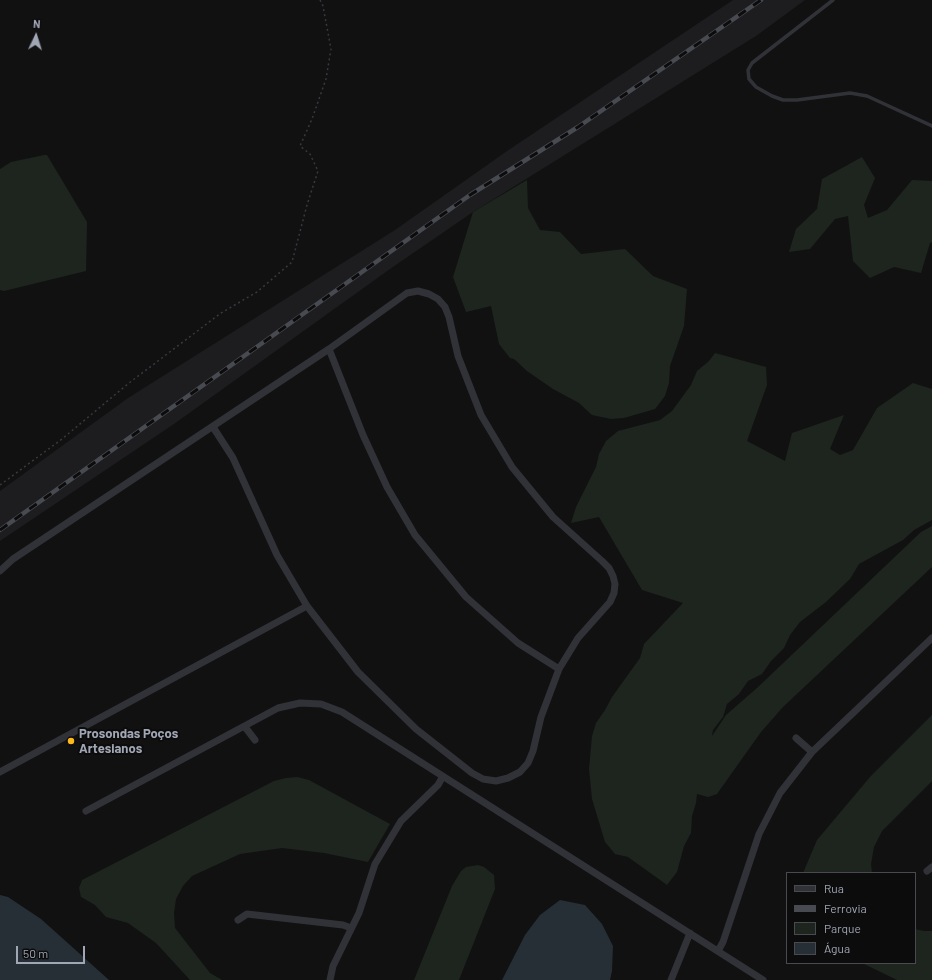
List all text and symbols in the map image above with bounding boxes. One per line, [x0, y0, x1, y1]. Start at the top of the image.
north arrow [16, 16, 56, 56]
text: N [33, 17, 41, 30]
place label: Prosondas Poços Artesianos [79, 726, 178, 757]
marker: Prosondas Poços Artesianos [66, 736, 76, 746]
legend [786, 872, 916, 964]
text: Rua [824, 881, 844, 895]
text: Ferrovia [824, 901, 867, 915]
text: Parque [824, 921, 861, 935]
scale bar [18, 938, 87, 964]
text: Água [824, 941, 850, 955]
text: 50 m [23, 946, 48, 960]

